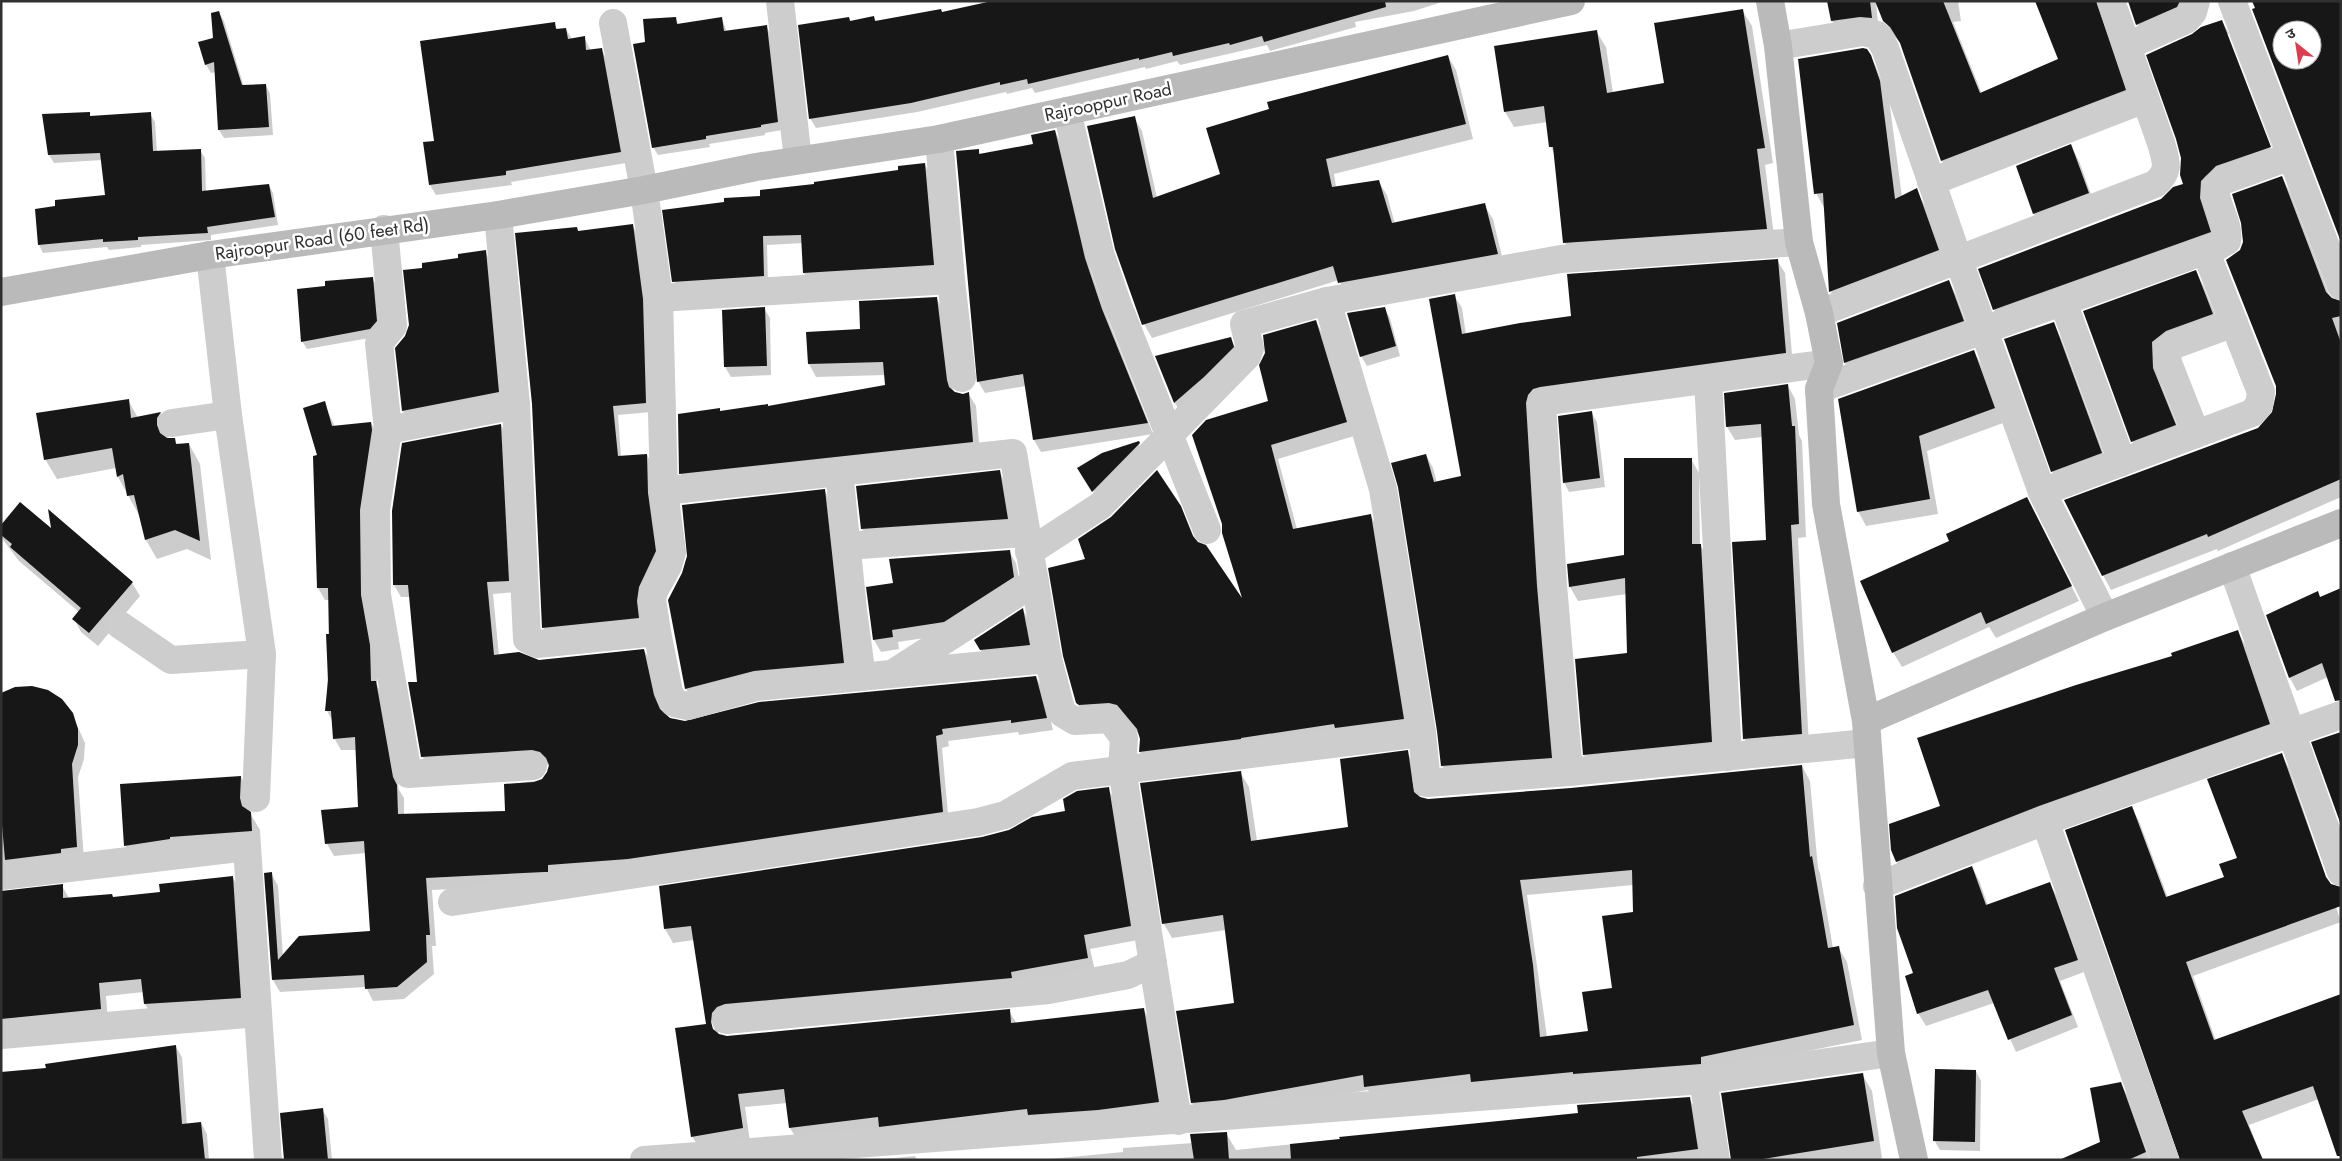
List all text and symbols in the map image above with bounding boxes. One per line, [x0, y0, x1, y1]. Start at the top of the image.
north arrow [2272, 20, 2322, 70]
text: उ [2282, 23, 2300, 44]
street label: Rajrooppur Road [1042, 76, 1174, 128]
street label: Rajroopur Road (60 feet Rd) [213, 211, 431, 267]

